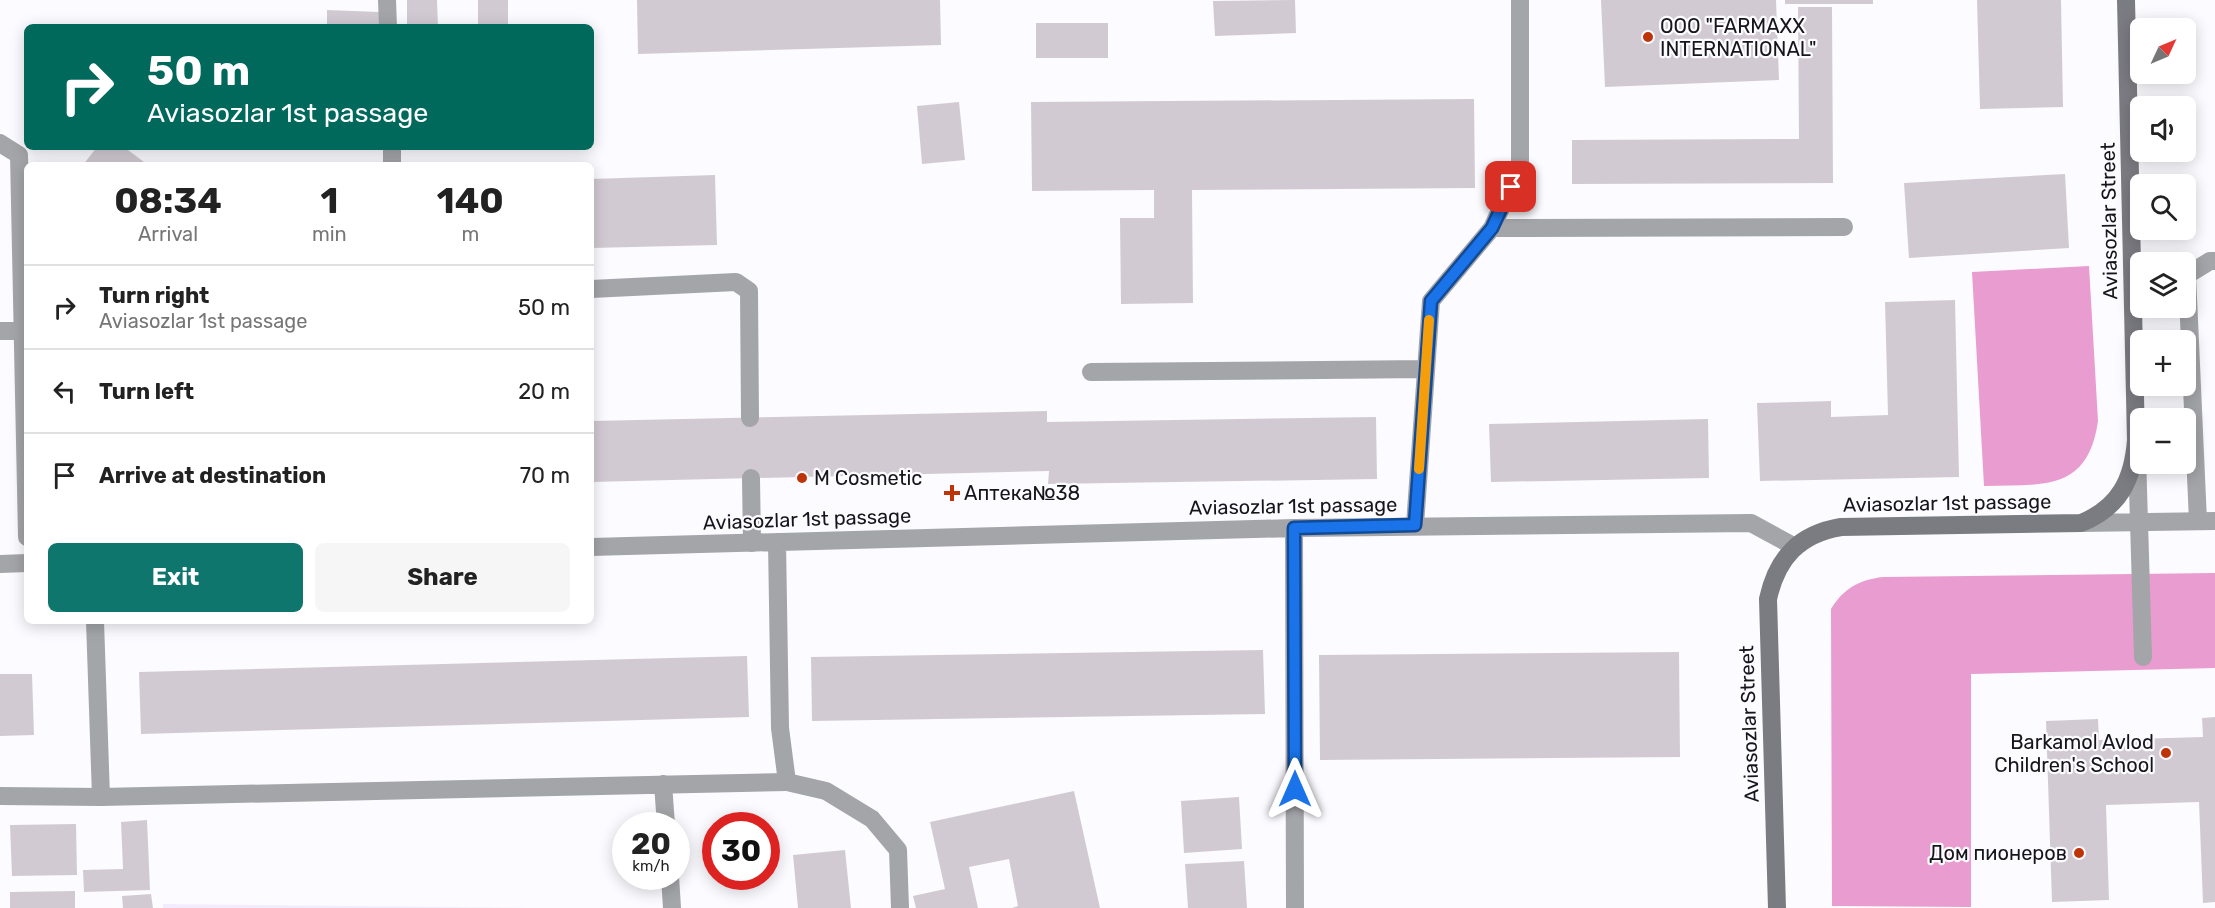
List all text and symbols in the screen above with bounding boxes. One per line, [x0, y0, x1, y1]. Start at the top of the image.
place label: OOO "FARMAXX INTERNATIONAL" [1660, 14, 1817, 61]
north arrow [2130, 18, 2196, 84]
map controls [2130, 18, 2196, 474]
marker: OOO "FARMAXX INTERNATIONAL" [1641, 30, 1655, 44]
text: 50 m [147, 46, 250, 96]
icon: right [48, 48, 126, 126]
button: sound [2130, 96, 2196, 162]
text: Aviasozlar 1st passage [147, 97, 428, 129]
street label: Aviasozlar Street [2096, 142, 2122, 300]
pin [1485, 161, 1536, 212]
icon: arrive [1494, 170, 1527, 203]
button: search [2130, 174, 2196, 240]
text: 08:34 [114, 179, 222, 222]
text: 1 [320, 179, 338, 222]
text: 140 [437, 179, 504, 222]
text: Arrival [138, 222, 198, 246]
text: min [312, 222, 347, 246]
text: m [461, 222, 479, 246]
button: layers [2130, 252, 2196, 318]
text: Turn right [99, 282, 209, 309]
icon: right [48, 291, 81, 324]
text: 50 m [518, 294, 570, 321]
text: Aviasozlar 1st passage [99, 309, 307, 333]
button: + [2130, 330, 2196, 396]
icon: left [48, 375, 81, 408]
text: Turn left [99, 378, 194, 405]
text: 20 m [518, 378, 570, 405]
button: − [2130, 408, 2196, 474]
icon: arrive [48, 459, 81, 492]
text: Arrive at destination [99, 462, 326, 489]
text: 70 m [520, 462, 570, 489]
place label: M Cosmetic [814, 466, 922, 490]
marker: M Cosmetic [795, 471, 809, 485]
place label: Аптека№38 [964, 481, 1080, 505]
marker: Аптека№38 [945, 486, 959, 500]
street label: Aviasozlar 1st passage [1843, 489, 2051, 517]
street label: Aviasozlar 1st passage [1189, 492, 1397, 520]
street label: Aviasozlar 1st passage [702, 503, 912, 535]
button: Exit [48, 543, 303, 612]
button: Share [315, 543, 570, 612]
street label: Aviasozlar Street [1734, 645, 1764, 803]
place label: Barkamol Avlod Children's School [1994, 730, 2154, 777]
marker: Barkamol Avlod Children's School [2159, 746, 2173, 760]
position arrow [1263, 757, 1327, 821]
speed limit sign: 30 [702, 812, 780, 890]
text: 20 [631, 826, 671, 862]
place label: Дом пионеров [1929, 841, 2067, 865]
marker: Дом пионеров [2072, 846, 2086, 860]
text: km/h [632, 857, 670, 875]

